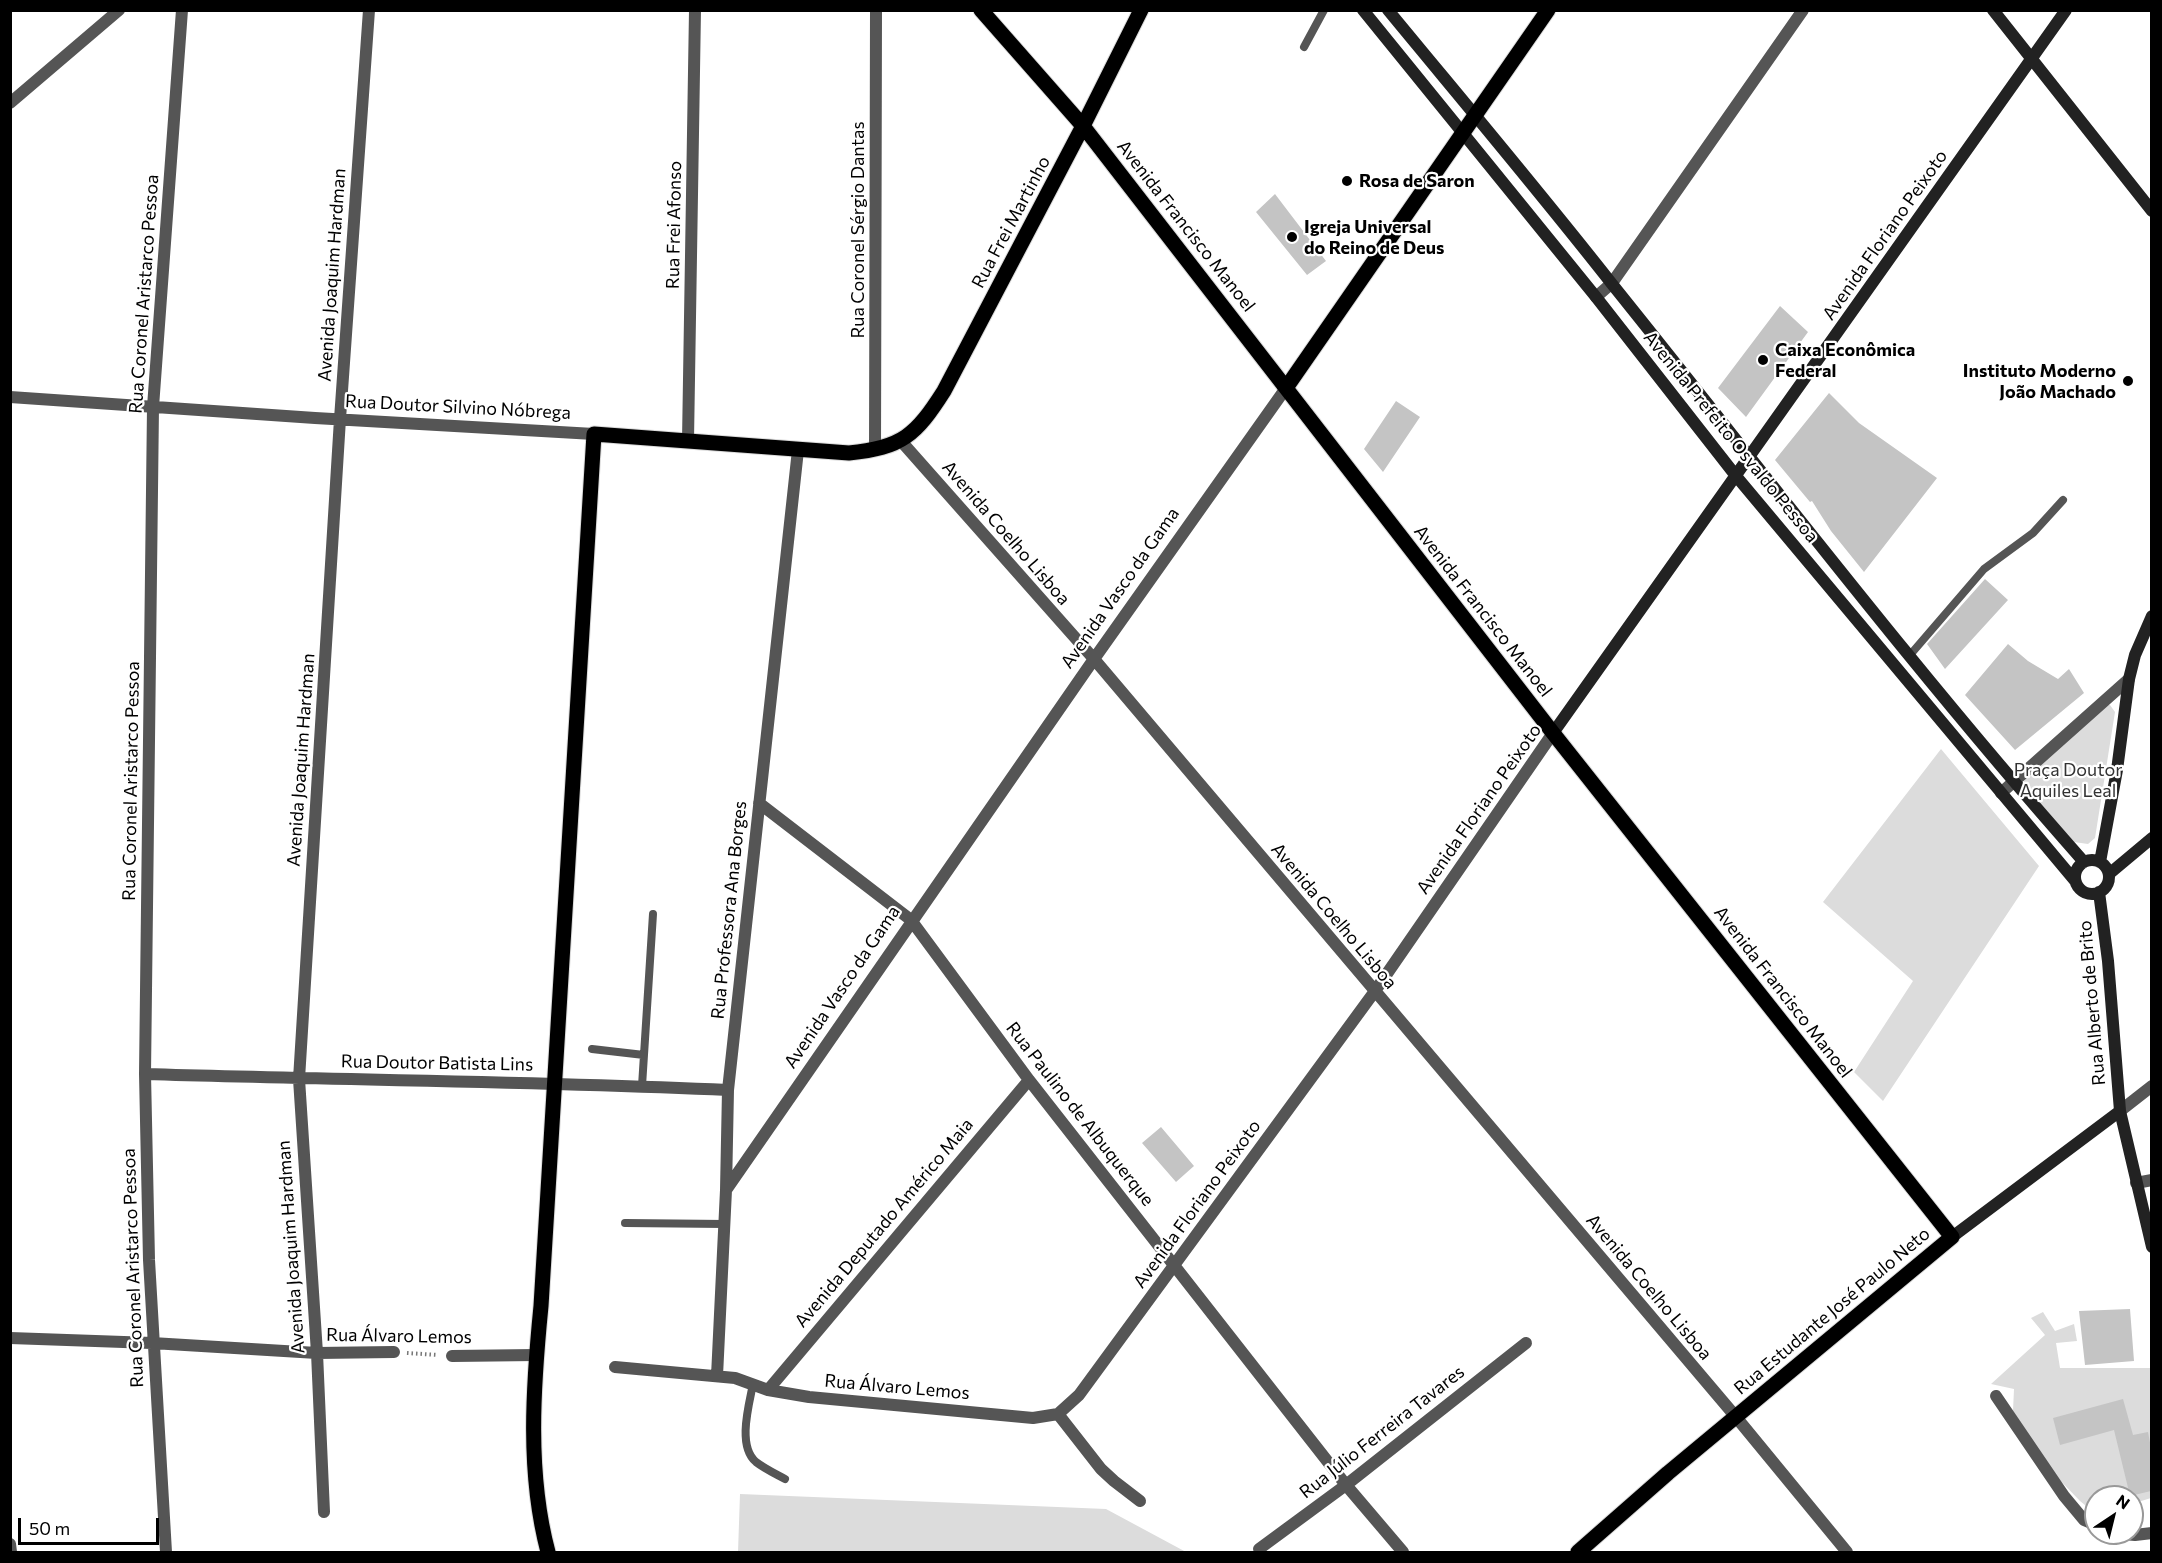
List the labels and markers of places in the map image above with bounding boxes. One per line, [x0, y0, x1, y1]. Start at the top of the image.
place label: Rosa de Saron [1359, 170, 1475, 192]
marker: Rosa de Saron [1340, 174, 1354, 188]
place label: Igreja Universal do Reino de Deus [1304, 216, 1444, 258]
marker: Igreja Universal do Reino de Deus [1285, 230, 1299, 244]
place label: Caixa Econômica Federal [1775, 339, 1915, 382]
marker: Caixa Econômica Federal [1756, 353, 1770, 367]
place label: Instituto Moderno João Machado [1963, 360, 2116, 403]
marker: Instituto Moderno João Machado [2121, 374, 2135, 388]

